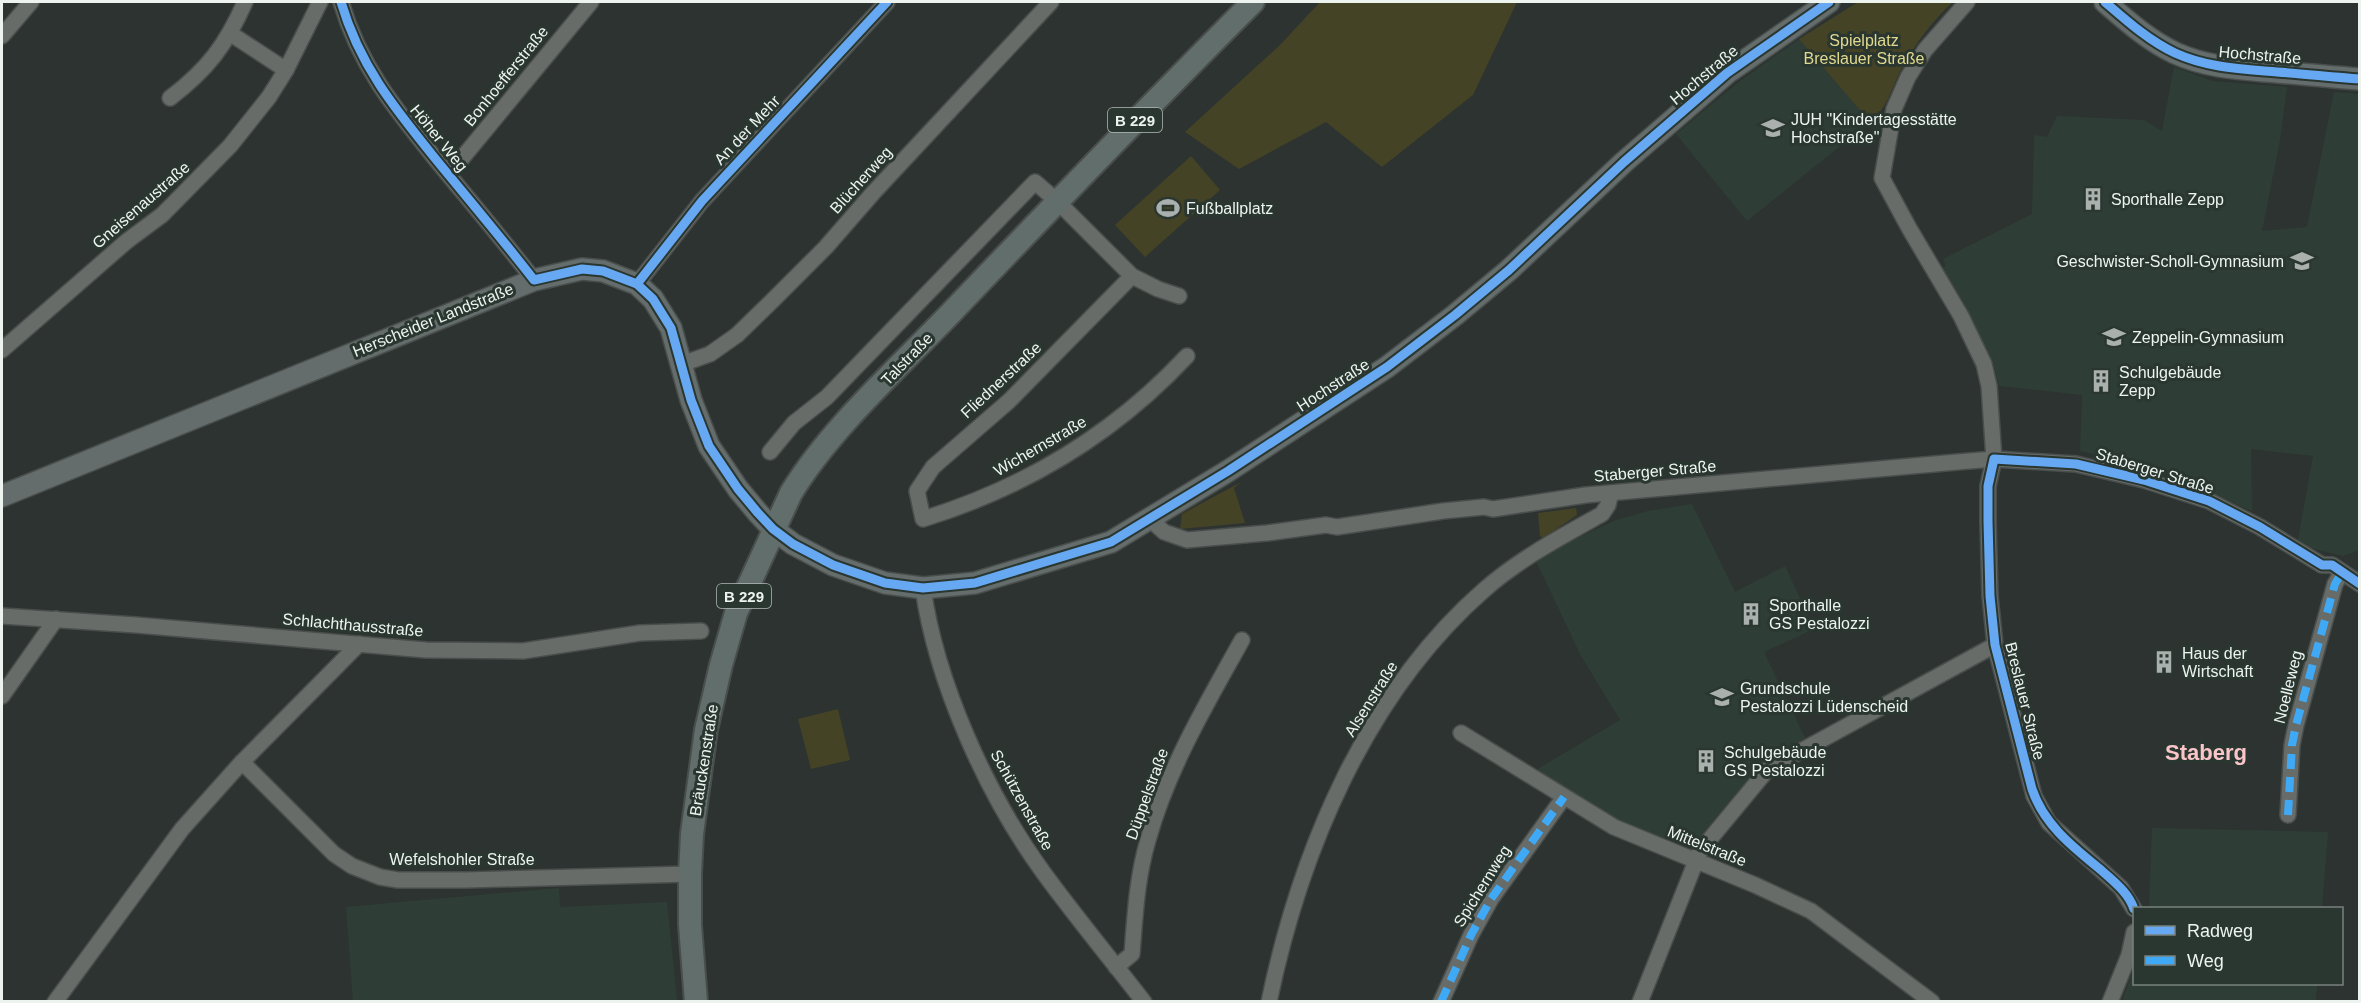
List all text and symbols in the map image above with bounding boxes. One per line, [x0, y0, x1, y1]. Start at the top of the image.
street label: Bonhoefferstraße [461, 23, 551, 129]
park label: Spielplatz Breslauer Straße [1804, 32, 1925, 67]
street label: Hochstraße [1667, 42, 1741, 108]
street label: Hochstraße [2218, 43, 2302, 67]
street label: An der Mehr [711, 92, 784, 168]
street label: Höher Weg [407, 101, 471, 175]
road number: B 229 [1108, 108, 1162, 132]
place label: JUH "Kindertagesstätte Hochstraße" [1791, 111, 1957, 146]
school or university icon: JUH "Kindertagesstätte Hochstraße" [1760, 115, 1786, 141]
street label: Blücherweg [827, 143, 895, 217]
street label: Gneisenaustraße [89, 158, 193, 252]
building icon: Sporthalle Zepp [2080, 186, 2106, 212]
place label: Sporthalle Zepp [2111, 191, 2224, 208]
sports icon: Fußballplatz [1155, 195, 1181, 221]
place label: Fußballplatz [1186, 200, 1273, 217]
school or university icon: Geschwister-Scholl-Gymnasium [2289, 248, 2315, 274]
place label: Geschwister-Scholl-Gymnasium [2056, 253, 2284, 270]
street label: Herscheider Landstraße [350, 280, 516, 360]
school or university icon: Zeppelin-Gymnasium [2101, 324, 2127, 350]
street label: Talstraße [878, 329, 936, 389]
place label: Zeppelin-Gymnasium [2132, 329, 2284, 346]
street label: Fliednerstraße [957, 339, 1045, 421]
street label: Hochstraße [1294, 355, 1372, 415]
place label: Schulgebäude Zepp [2119, 364, 2221, 399]
building icon: Schulgebäude Zepp [2088, 368, 2114, 394]
street label: Wichernstraße [991, 413, 1089, 479]
street label: Staberger Straße [2094, 445, 2216, 497]
street label: Staberger Straße [1593, 457, 1717, 485]
road number: B 229 [717, 584, 771, 608]
place label: Sporthalle GS Pestalozzi [1769, 597, 1869, 632]
building icon: Sporthalle GS Pestalozzi [1738, 601, 1764, 627]
street label: Schlachthausstraße [282, 610, 424, 640]
street label: Breslauer Straße [2002, 640, 2048, 762]
place label: Haus der Wirtschaft [2182, 645, 2254, 680]
building icon: Haus der Wirtschaft [2151, 649, 2177, 675]
street label: Noelleweg [2271, 649, 2305, 725]
street label: Alsenstraße [1341, 658, 1401, 740]
place label: Grundschule Pestalozzi Lüdenscheid [1740, 680, 1908, 715]
school or university icon: Grundschule Pestalozzi Lüdenscheid [1709, 684, 1735, 710]
street label: Bräuckenstraße [687, 703, 721, 817]
district label: Staberg [2165, 740, 2247, 765]
place label: Schulgebäude GS Pestalozzi [1724, 744, 1826, 779]
street label: Düppelstraße [1123, 746, 1171, 842]
street label: Schützenstraße [987, 747, 1057, 853]
building icon: Schulgebäude GS Pestalozzi [1693, 748, 1719, 774]
street label: Mittelstraße [1665, 822, 1749, 870]
street label: Spichernweg [1450, 842, 1514, 930]
street label: Wefelshohler Straße [389, 851, 535, 868]
legend [2133, 907, 2343, 985]
text: Radweg [2187, 921, 2253, 941]
text: Weg [2187, 951, 2224, 971]

